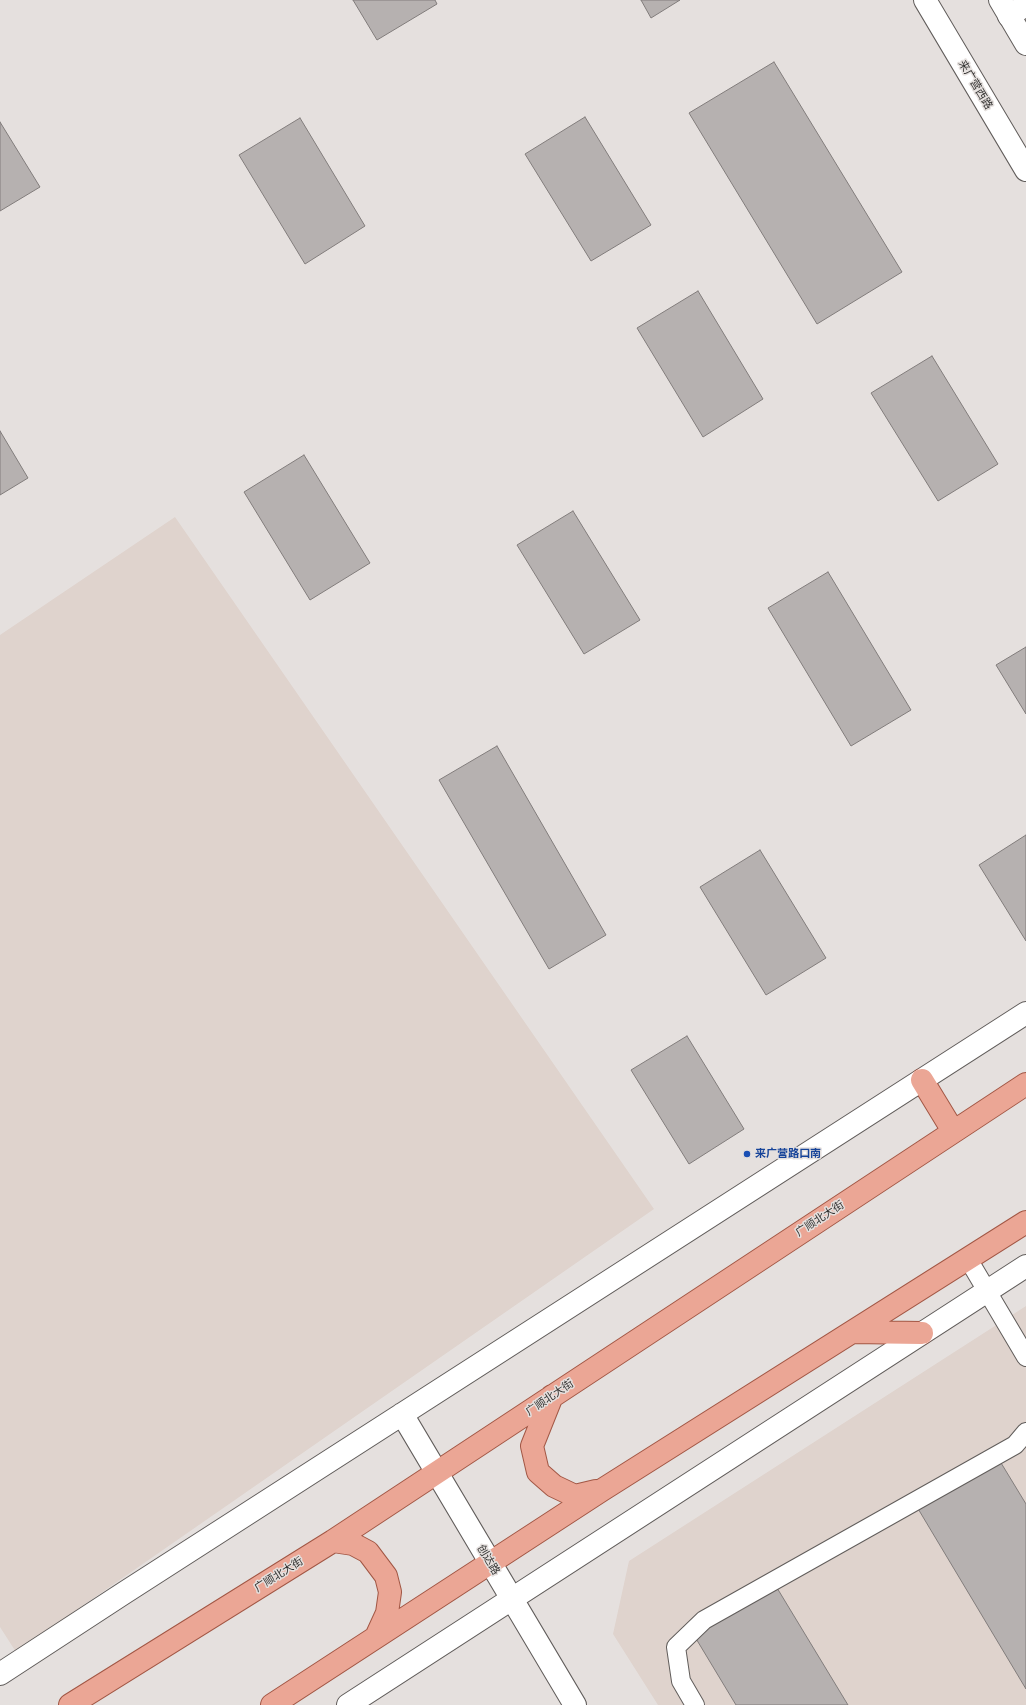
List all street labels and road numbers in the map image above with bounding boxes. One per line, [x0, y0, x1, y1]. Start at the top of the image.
street label: 来广营西路 [955, 58, 995, 112]
street label: 广顺北大街 [793, 1198, 847, 1240]
street label: 广顺北大街 [524, 1377, 576, 1419]
street label: 创达路 [474, 1542, 502, 1578]
street label: 广顺北大街 [252, 1555, 306, 1595]

